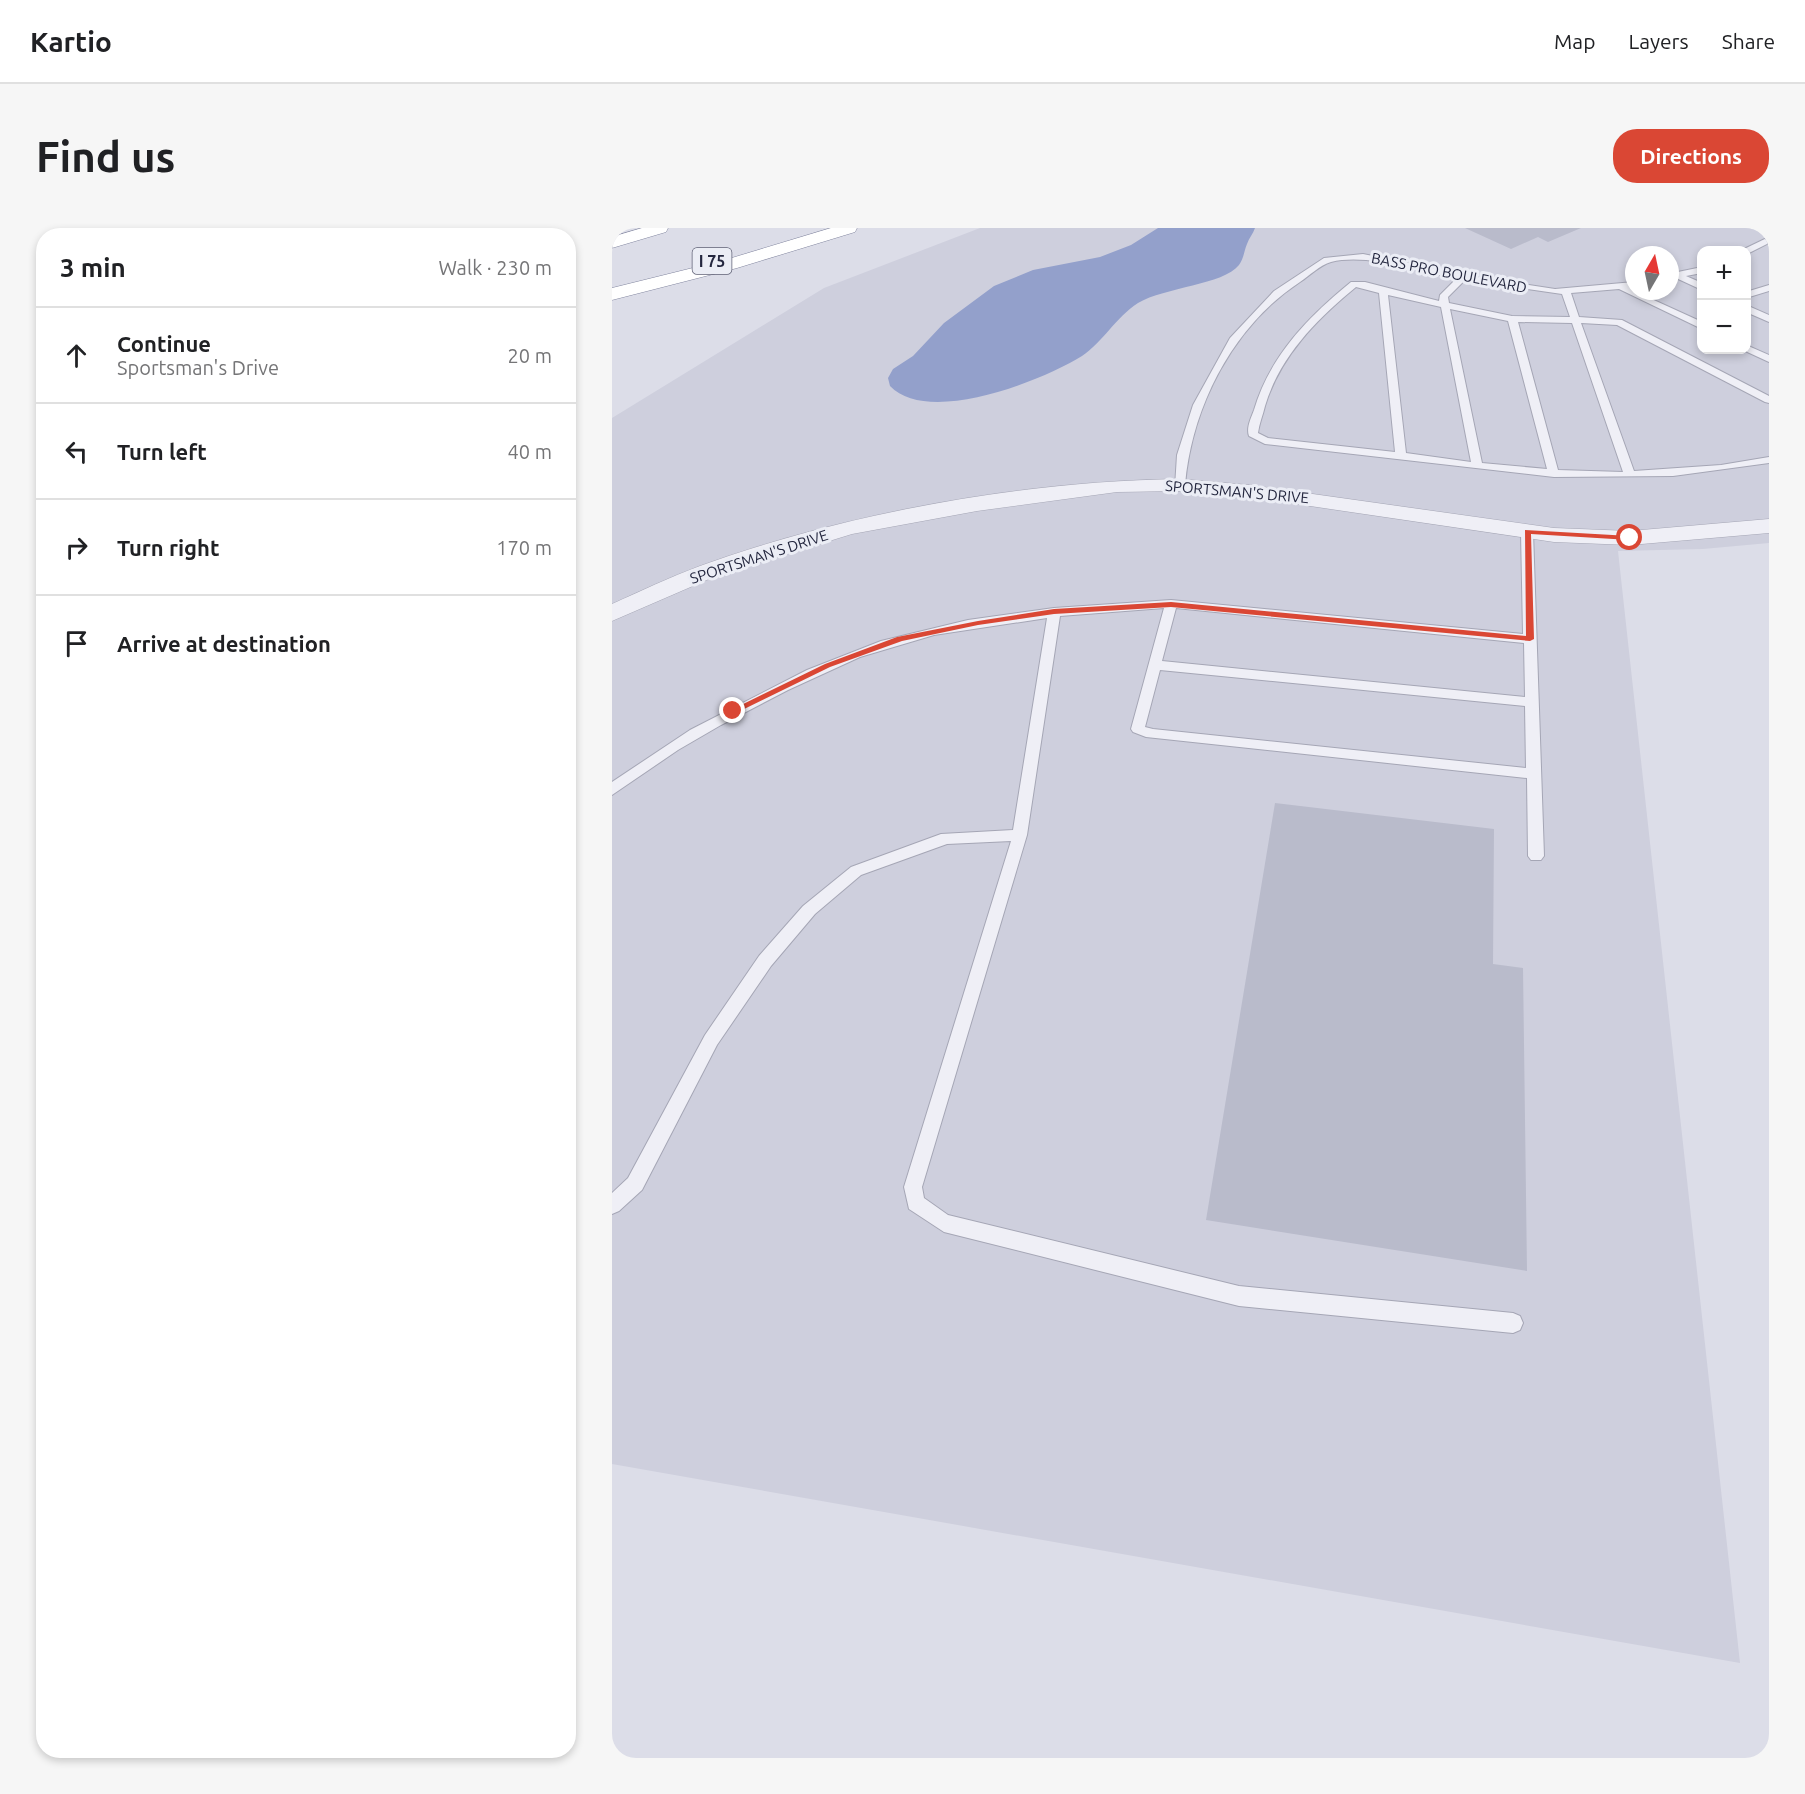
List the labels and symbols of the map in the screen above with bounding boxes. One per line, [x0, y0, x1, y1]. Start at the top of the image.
north arrow [1625, 246, 1679, 300]
road number: I 75 [692, 248, 732, 274]
street label: BASS PRO BOULEVARD [1370, 249, 1528, 296]
street label: SPORTSMAN'S DRIVE [1164, 477, 1310, 506]
route start [1616, 524, 1642, 550]
street label: SPORTSMAN'S DRIVE [688, 526, 830, 587]
route end [719, 697, 745, 723]

